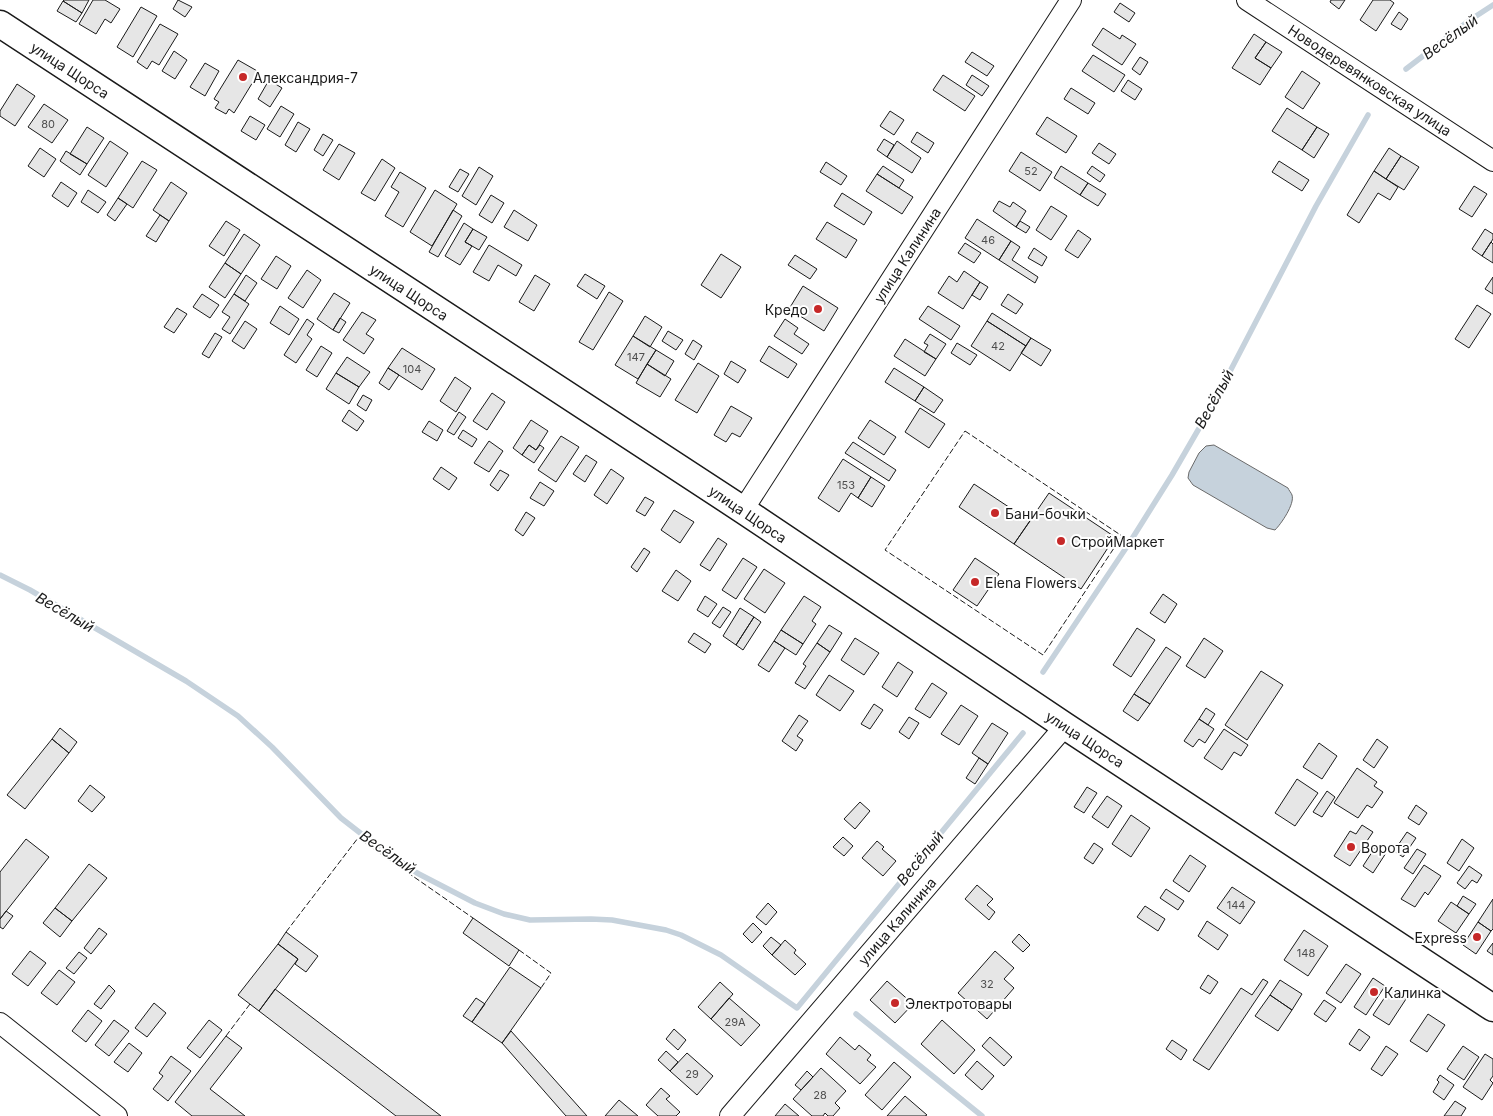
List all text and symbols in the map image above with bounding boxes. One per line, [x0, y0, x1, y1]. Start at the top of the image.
water label: Весёлый [1418, 10, 1482, 64]
street label: Новодеревянковская улица [1285, 21, 1455, 139]
street label: улица Щорса [28, 38, 112, 102]
place label: Александрия-7 [253, 69, 358, 86]
marker: Александрия-7 [237, 71, 249, 83]
house number: 80 [41, 117, 55, 131]
house number: 52 [1024, 164, 1038, 178]
street label: улица Калинина [870, 204, 944, 306]
house number: 46 [981, 233, 995, 247]
street label: улица Щорса [367, 260, 451, 324]
place label: Кредо [765, 301, 808, 318]
marker: Кредо [812, 303, 824, 315]
house number: 42 [991, 339, 1005, 353]
house number: 147 [627, 350, 645, 364]
house number: 104 [403, 362, 421, 376]
water label: Весёлый [1190, 366, 1238, 432]
house number: 153 [837, 478, 855, 492]
street label: улица Щорса [706, 482, 790, 546]
place label: Бани-бочки [1005, 505, 1086, 522]
marker: Бани-бочки [989, 507, 1001, 519]
place label: СтройМаркет [1071, 533, 1165, 550]
marker: СтройМаркет [1055, 535, 1067, 547]
place label: Elena Flowers [985, 574, 1077, 591]
marker: Elena Flowers [969, 576, 981, 588]
water label: Весёлый [32, 588, 98, 636]
street label: улица Щорса [1043, 707, 1127, 771]
water label: Весёлый [356, 826, 420, 878]
water label: Весёлый [892, 827, 948, 889]
place label: Ворота [1361, 839, 1410, 856]
marker: Ворота [1345, 841, 1357, 853]
street label: улица Калинина [854, 874, 940, 968]
house number: 144 [1227, 898, 1245, 912]
place label: Express [1414, 929, 1467, 946]
marker: Express [1471, 931, 1483, 943]
house number: 148 [1297, 946, 1315, 960]
house number: 32 [980, 977, 994, 991]
place label: Калинка [1384, 984, 1441, 1001]
marker: Калинка [1368, 986, 1380, 998]
place label: Электротовары [905, 995, 1012, 1012]
marker: Электротовары [889, 997, 901, 1009]
house number: 29А [724, 1015, 746, 1029]
house number: 29 [685, 1067, 699, 1081]
house number: 28 [813, 1088, 827, 1102]

